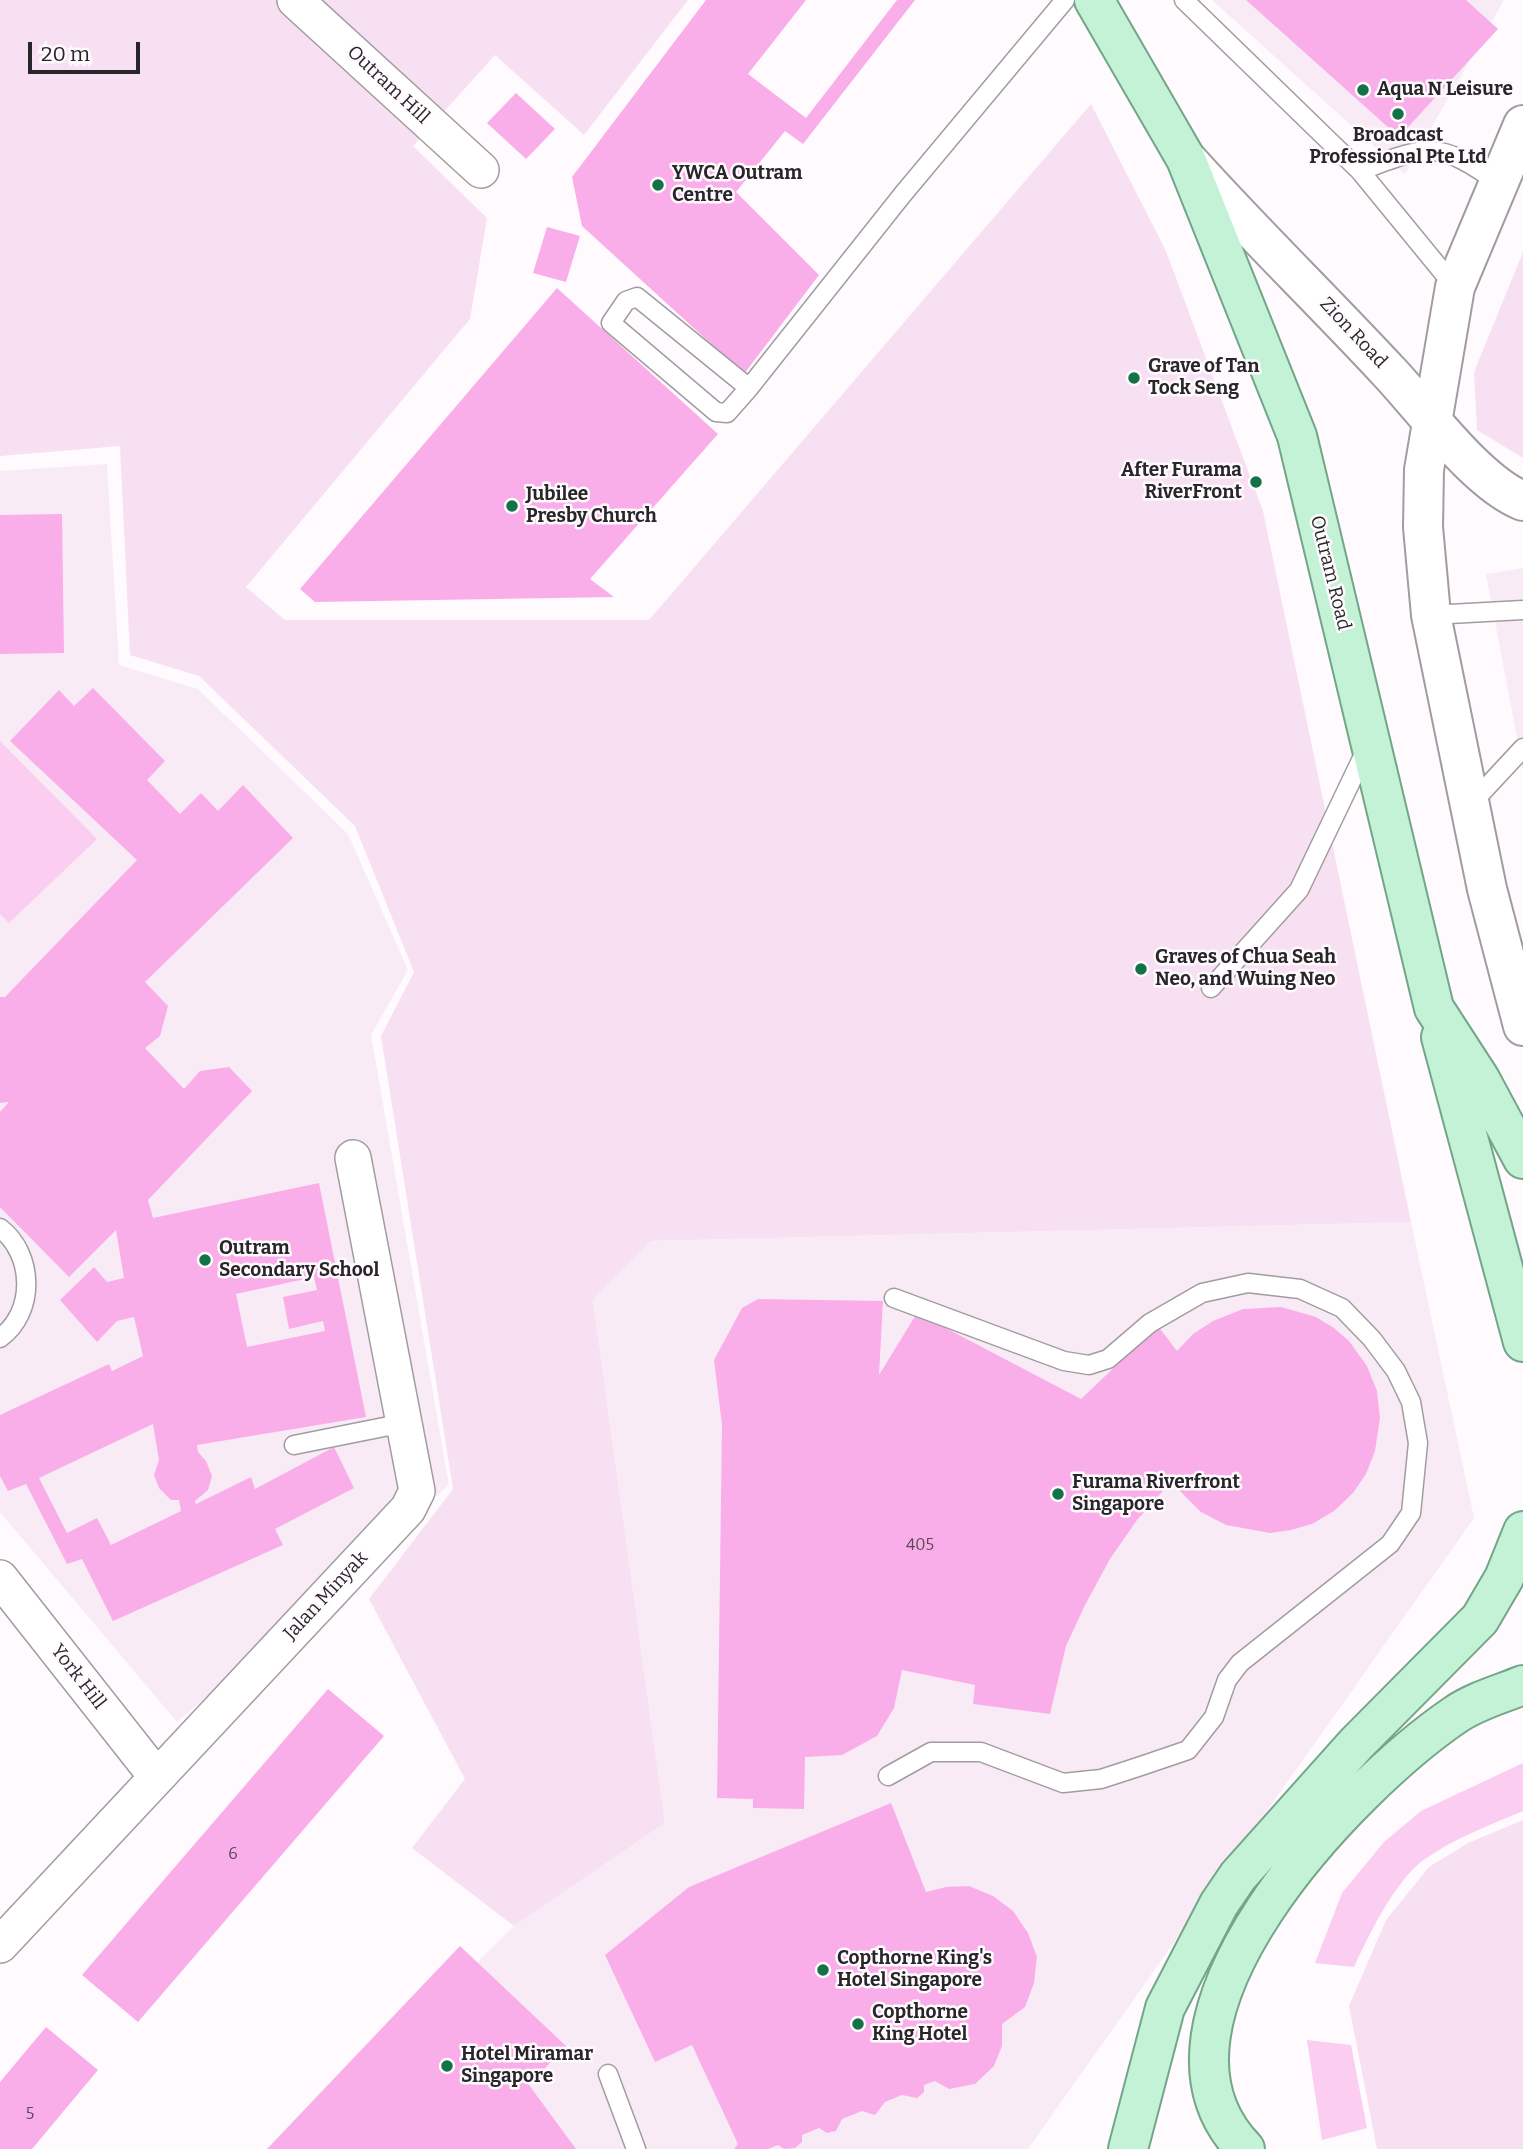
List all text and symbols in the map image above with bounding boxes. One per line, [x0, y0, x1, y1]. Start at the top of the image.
scale bar [32, 28, 144, 72]
text: 20 m [41, 41, 90, 67]
street label: Outram Hill [342, 41, 434, 129]
place label: Aqua N Leisure [1377, 79, 1513, 101]
marker: Aqua N Leisure [1355, 82, 1371, 98]
marker: Broadcast Professional Pte Ltd [1390, 106, 1406, 122]
place label: Broadcast Professional Pte Ltd [1309, 125, 1487, 169]
place label: YWCA Outram Centre [672, 163, 802, 207]
marker: YWCA Outram Centre [650, 177, 666, 193]
street label: Zion Road [1314, 293, 1392, 373]
place label: Grave of Tan Tock Seng [1148, 356, 1259, 400]
marker: Grave of Tan Tock Seng [1126, 370, 1142, 386]
place label: After Furama RiverFront [1121, 460, 1242, 504]
marker: After Furama RiverFront [1248, 474, 1264, 490]
place label: Jubilee Presby Church [526, 484, 657, 528]
marker: Jubilee Presby Church [504, 498, 520, 514]
street label: Outram Road [1305, 513, 1355, 633]
place label: Graves of Chua Seah Neo, and Wuing Neo [1155, 947, 1336, 991]
marker: Graves of Chua Seah Neo, and Wuing Neo [1133, 961, 1149, 977]
place label: Outram Secondary School [219, 1238, 379, 1282]
marker: Outram Secondary School [197, 1252, 213, 1268]
place label: Furama Riverfront Singapore [1072, 1472, 1240, 1516]
marker: Furama Riverfront Singapore [1050, 1486, 1066, 1502]
house number: 405 [906, 1536, 934, 1556]
street label: Jalan Minyak [279, 1547, 373, 1645]
street label: York Hill [46, 1640, 110, 1714]
house number: 6 [228, 1845, 238, 1865]
place label: Copthorne King's Hotel Singapore [837, 1948, 992, 1992]
marker: Copthorne King's Hotel Singapore [815, 1962, 831, 1978]
place label: Copthorne King Hotel [872, 2002, 968, 2046]
marker: Copthorne King Hotel [850, 2016, 866, 2032]
place label: Hotel Miramar Singapore [461, 2044, 593, 2088]
marker: Hotel Miramar Singapore [439, 2058, 455, 2074]
house number: 5 [26, 2105, 34, 2125]

